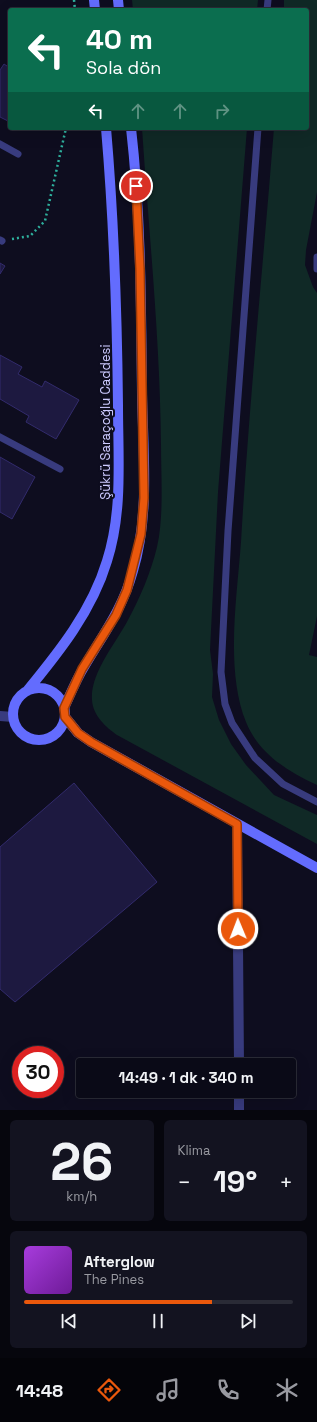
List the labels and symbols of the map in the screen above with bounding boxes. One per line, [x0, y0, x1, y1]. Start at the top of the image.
pin [119, 169, 153, 203]
street label: Şükrü Saraçoğlu Caddesi [97, 344, 114, 500]
position arrow [217, 908, 259, 950]
speed limit sign: 30 [12, 1046, 64, 1098]

